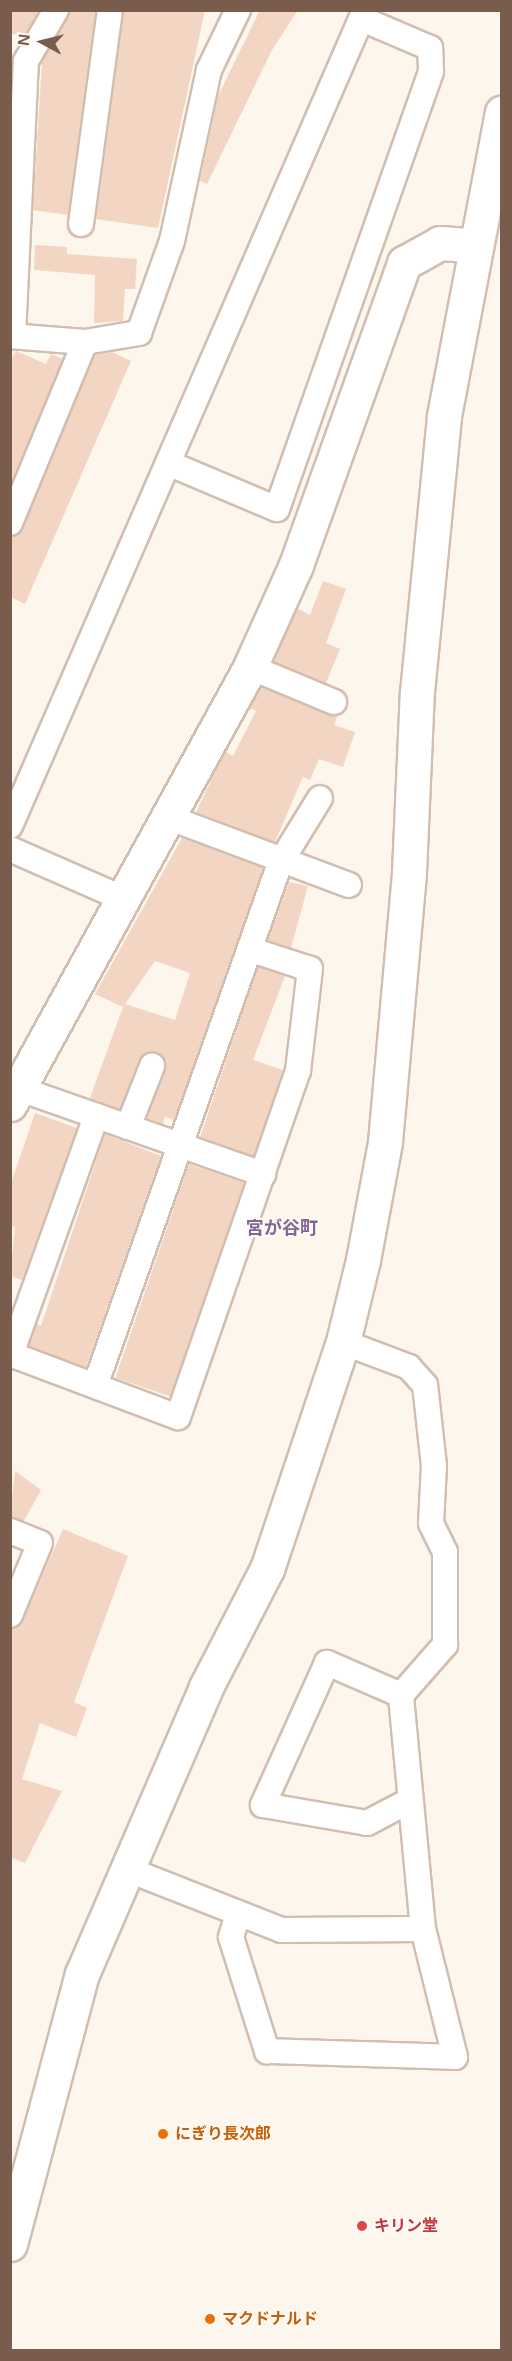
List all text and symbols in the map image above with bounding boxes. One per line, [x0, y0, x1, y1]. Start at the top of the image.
north arrow [12, 12, 72, 72]
text: N [14, 33, 33, 47]
district label: 宮が谷町 [246, 1217, 318, 1239]
place label: にぎり長次郎 [175, 2124, 271, 2144]
marker: にぎり長次郎 [156, 2127, 170, 2141]
place label: キリン堂 [374, 2216, 438, 2236]
marker: キリン堂 [355, 2219, 369, 2233]
place label: マクドナルド [222, 2309, 318, 2329]
marker: マクドナルド [203, 2312, 217, 2326]

